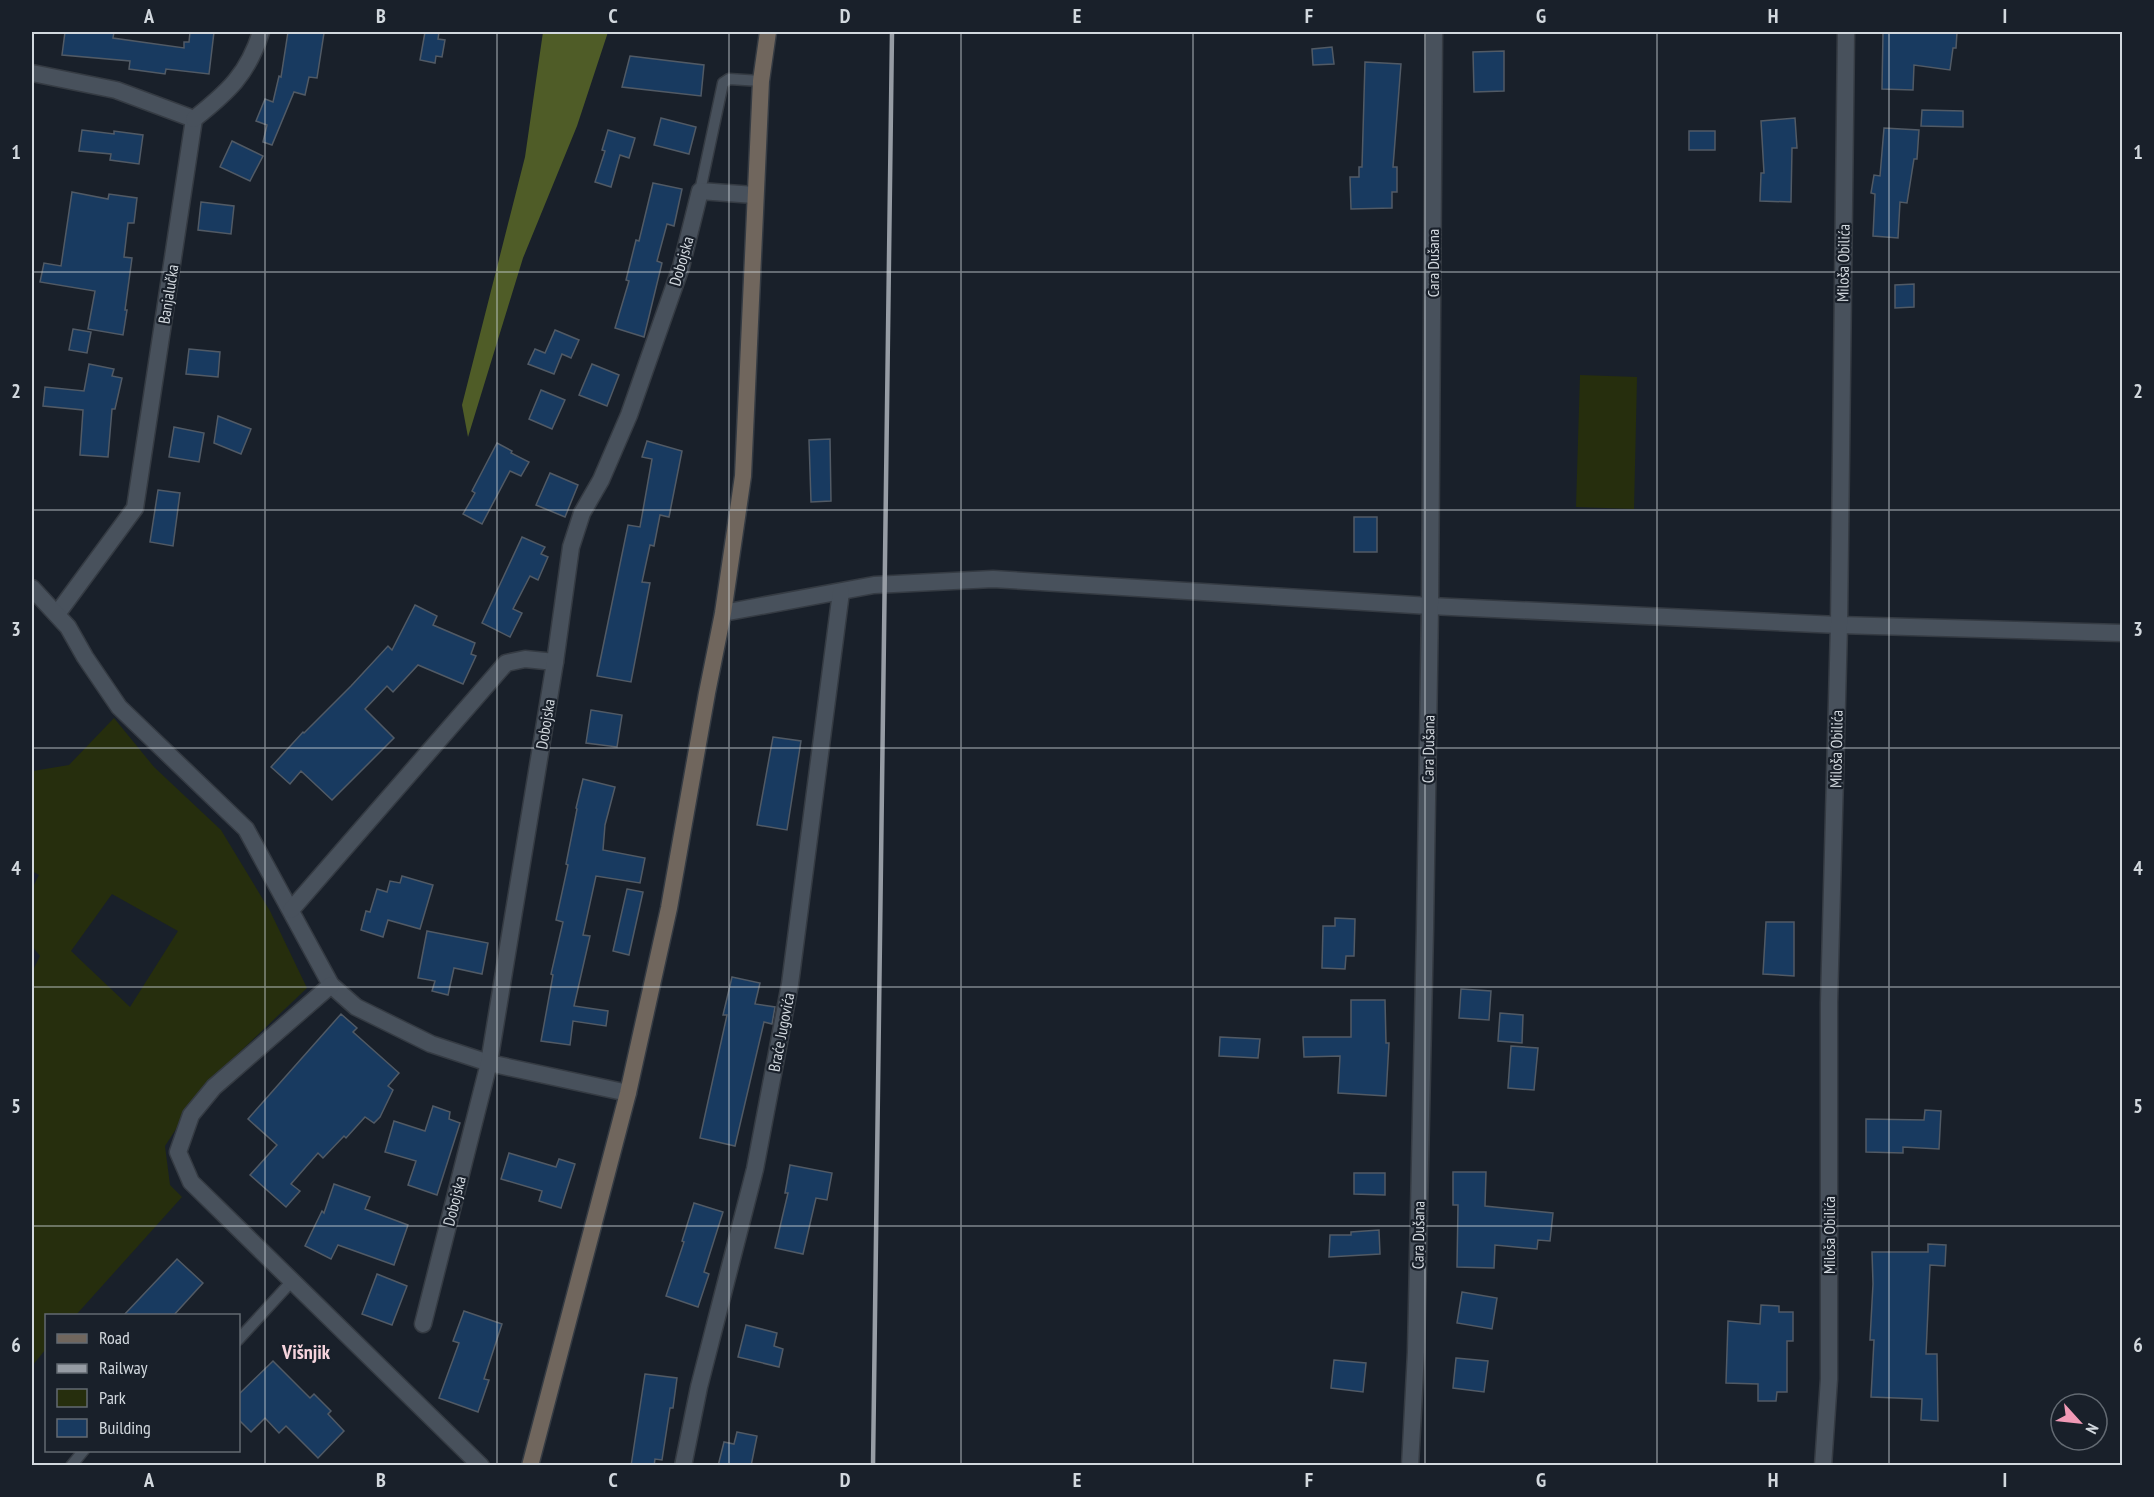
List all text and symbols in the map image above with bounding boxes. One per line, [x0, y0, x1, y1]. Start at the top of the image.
text: A [143, 3, 155, 29]
text: B [376, 3, 386, 29]
text: C [608, 3, 618, 29]
text: D [840, 3, 851, 29]
text: E [1073, 3, 1081, 29]
text: F [1305, 3, 1313, 29]
text: G [1536, 3, 1546, 29]
text: H [1768, 3, 1778, 29]
text: I [2003, 3, 2007, 29]
text: 1 [11, 139, 21, 165]
text: 1 [2133, 139, 2143, 165]
street label: Miloša Obilića [1832, 224, 1854, 302]
street label: Cara Dušana [1423, 229, 1443, 297]
street label: Dobojska [664, 234, 698, 288]
street label: Banjalučka [153, 263, 183, 325]
text: 2 [11, 378, 21, 404]
text: 2 [2133, 378, 2143, 404]
text: 3 [11, 616, 21, 642]
text: 3 [2133, 616, 2143, 642]
street label: Dobojska [531, 697, 559, 751]
street label: Miloša Obilića [1825, 710, 1847, 788]
street label: Cara Dušana [1417, 715, 1439, 783]
text: 4 [11, 855, 21, 881]
text: 4 [2133, 855, 2143, 881]
street label: Braće Jugovića [764, 991, 798, 1073]
text: 5 [11, 1093, 21, 1119]
text: 5 [2133, 1093, 2143, 1119]
street label: Dobojska [438, 1174, 470, 1228]
street label: Miloša Obilića [1819, 1196, 1839, 1274]
street label: Cara Dušana [1407, 1201, 1429, 1269]
legend [45, 1314, 240, 1452]
text: Road [99, 1326, 130, 1349]
text: 6 [11, 1332, 21, 1358]
text: 6 [2133, 1332, 2143, 1358]
district label: Višnjik [281, 1339, 331, 1365]
text: Railway [99, 1356, 148, 1379]
text: Park [99, 1386, 126, 1409]
north arrow [2049, 1392, 2109, 1452]
text: Building [99, 1416, 151, 1439]
text: N [2081, 1420, 2103, 1437]
text: A [143, 1467, 155, 1493]
text: B [376, 1467, 386, 1493]
text: C [608, 1467, 618, 1493]
text: D [840, 1467, 851, 1493]
text: E [1073, 1467, 1081, 1493]
text: F [1305, 1467, 1313, 1493]
text: G [1536, 1467, 1546, 1493]
text: H [1768, 1467, 1778, 1493]
text: I [2003, 1467, 2007, 1493]

